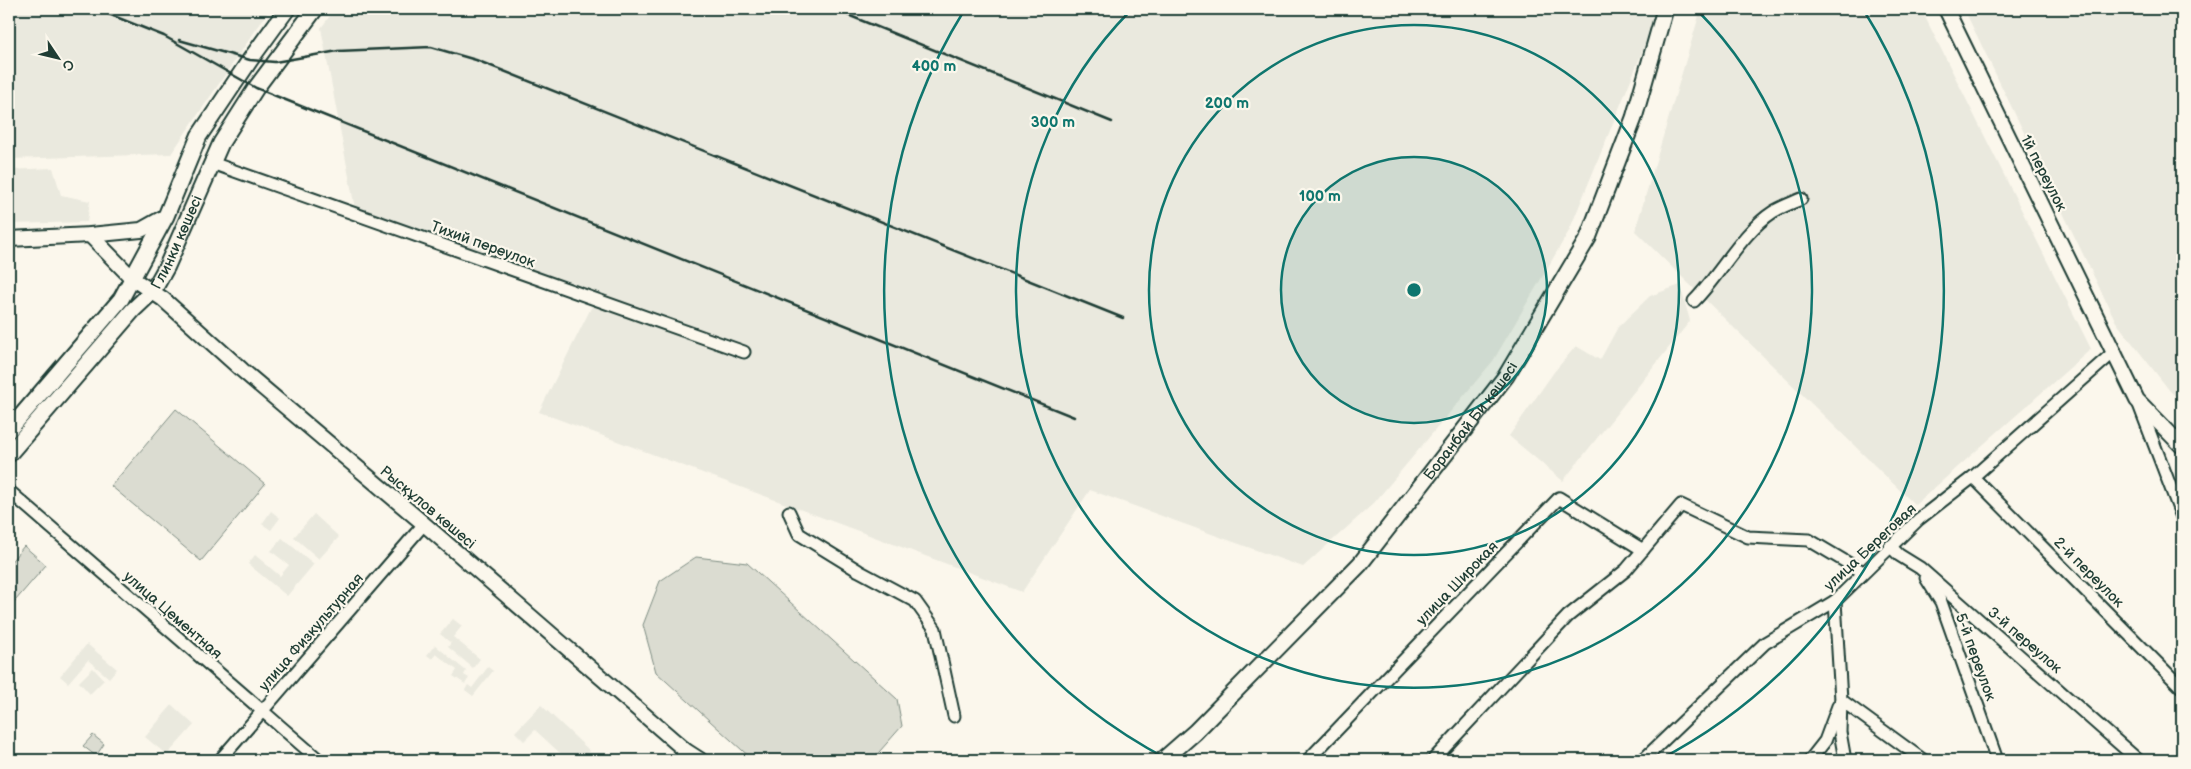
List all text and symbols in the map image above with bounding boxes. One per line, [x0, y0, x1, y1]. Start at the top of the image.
north arrow [32, 32, 82, 82]
text: С [58, 56, 78, 74]
text: 400 m [912, 57, 956, 76]
text: 200 m [1205, 94, 1249, 113]
text: 300 m [1031, 113, 1075, 132]
street label: 1й переулок [2016, 132, 2071, 215]
text: 100 m [1299, 187, 1341, 206]
street label: Глинки көшесі [147, 192, 207, 293]
street label: Тихий переулок [428, 217, 538, 272]
centre of rings [1405, 281, 1423, 299]
street label: Боранбай Би көшесі [1420, 359, 1522, 484]
street label: Рысқұлов көшесі [376, 462, 480, 553]
street label: улица Береговая [1820, 500, 1921, 595]
street label: 2-й переулок [2049, 533, 2128, 612]
street label: улица Широкая [1412, 537, 1502, 629]
street label: улица Цементная [119, 567, 226, 663]
street label: улица Физкультурная [255, 569, 368, 695]
street label: 3-й переулок [1984, 603, 2066, 678]
street label: 5-й переулок [1951, 611, 2000, 704]

